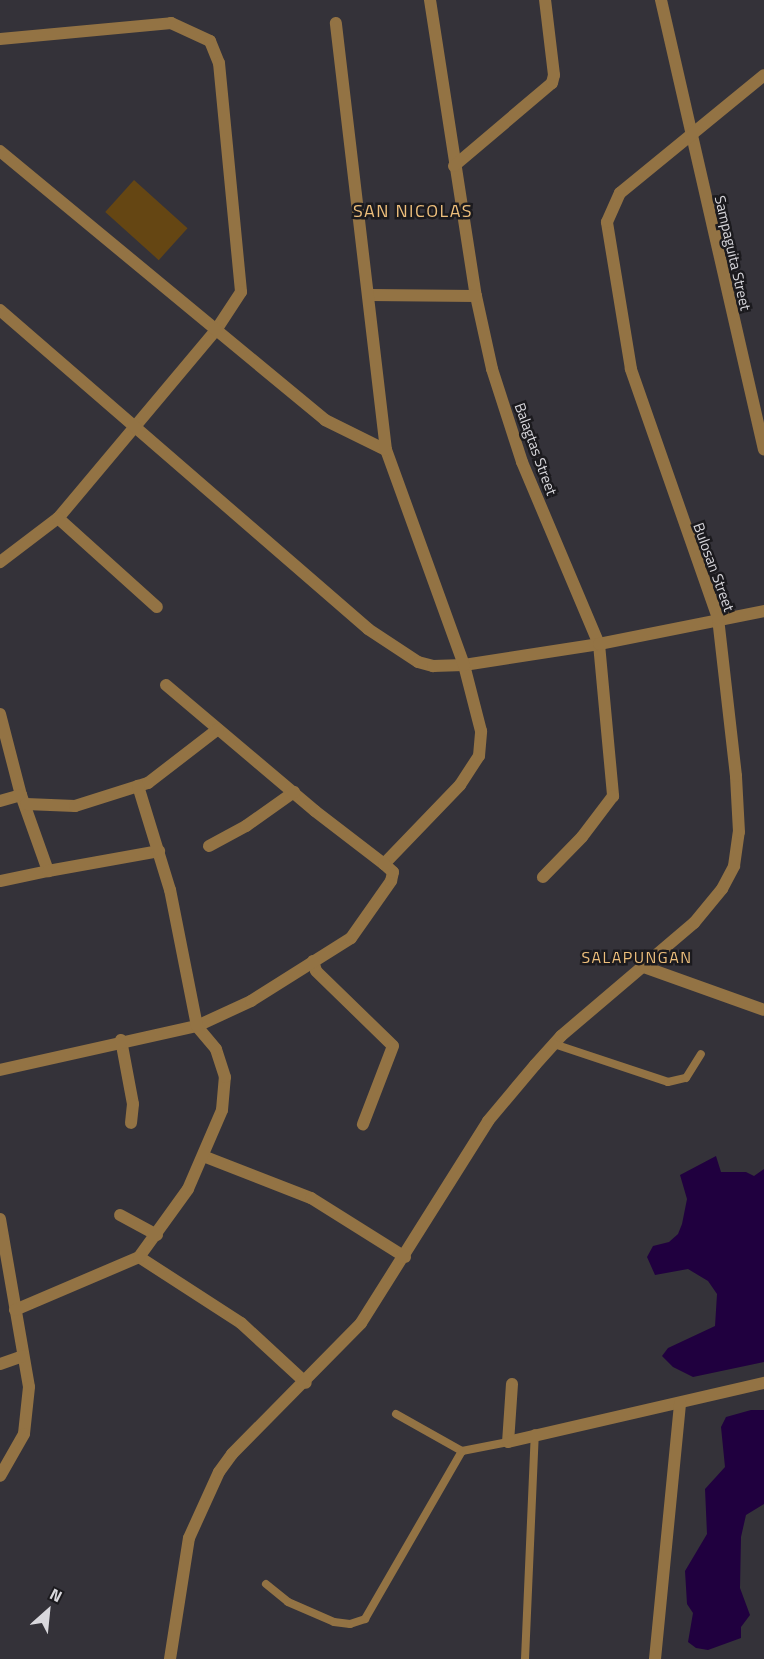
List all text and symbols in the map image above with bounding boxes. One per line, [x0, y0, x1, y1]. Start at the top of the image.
street label: Sampaguita Street [711, 194, 755, 312]
district label: SAN NICOLAS [353, 200, 473, 222]
street label: Balagtas Street [511, 400, 561, 498]
street label: Bulosan Street [690, 520, 738, 614]
district label: SALAPUNGAN [581, 947, 693, 967]
north arrow [18, 1581, 78, 1641]
text: N [46, 1582, 67, 1608]

